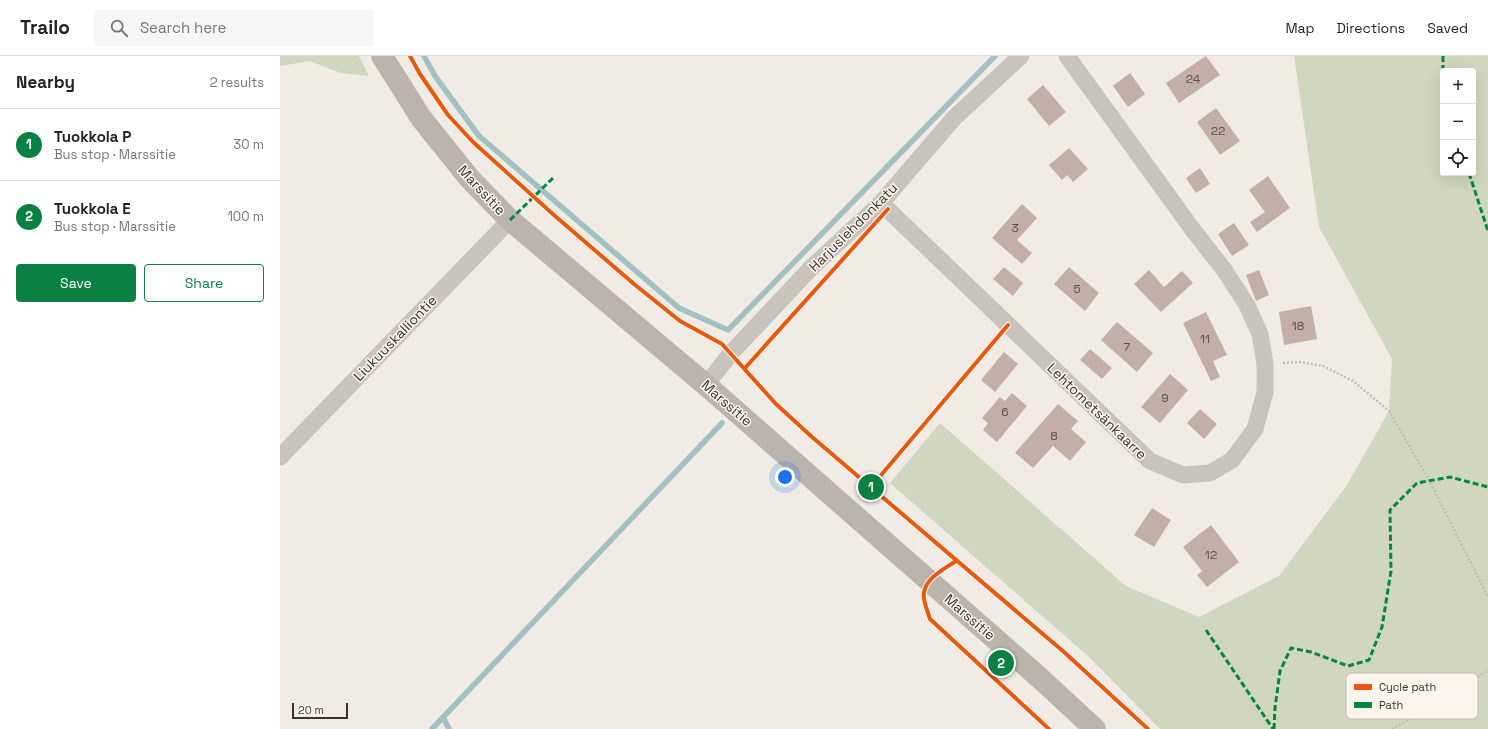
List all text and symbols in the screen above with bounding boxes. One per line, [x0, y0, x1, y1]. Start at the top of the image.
search box [94, 10, 374, 46]
text: Trailo [20, 15, 70, 40]
icon: search [108, 17, 130, 39]
text: Search here [140, 18, 226, 37]
text: Map [1285, 19, 1315, 37]
text: Directions [1337, 19, 1405, 37]
text: Saved [1427, 19, 1468, 37]
map controls [1440, 68, 1476, 176]
button: + [1440, 68, 1476, 104]
text: Nearby [16, 71, 75, 93]
house number: 24 [1186, 71, 1201, 87]
text: 2 results [210, 74, 264, 91]
button: − [1440, 104, 1476, 140]
house number: 22 [1211, 123, 1225, 139]
text: Tuokkola P [54, 127, 131, 146]
text: 1 [26, 136, 32, 153]
text: 30 m [233, 136, 264, 153]
button: locate [1440, 140, 1476, 176]
text: Bus stop · Marssitie [54, 146, 176, 163]
street label: Marssitie [454, 161, 510, 219]
street label: Harjuslehdonkatu [805, 179, 901, 275]
text: Tuokkola E [54, 199, 131, 218]
text: 2 [25, 208, 33, 225]
text: 100 m [227, 208, 264, 225]
text: Bus stop · Marssitie [54, 218, 176, 235]
house number: 3 [1011, 220, 1019, 236]
button: Save [16, 264, 136, 302]
button: Share [144, 264, 264, 302]
house number: 5 [1073, 281, 1081, 297]
street label: Liukuuskalliontie [349, 291, 441, 385]
house number: 18 [1292, 318, 1304, 334]
house number: 11 [1200, 331, 1210, 347]
house number: 7 [1124, 339, 1131, 355]
street label: Lehtometsänkaarre [1043, 359, 1151, 463]
street label: Marssitie [698, 376, 756, 430]
house number: 9 [1161, 390, 1169, 406]
house number: 6 [1001, 404, 1009, 420]
house number: 8 [1050, 428, 1058, 444]
your location [775, 467, 795, 487]
pin: 1 [858, 472, 884, 502]
house number: 12 [1205, 547, 1217, 563]
street label: Marssitie [941, 590, 999, 644]
pin: 2 [988, 648, 1014, 678]
legend [1346, 673, 1478, 719]
text: Cycle path [1379, 680, 1436, 694]
text: Path [1379, 698, 1403, 712]
scale bar [292, 701, 348, 720]
text: 20 m [298, 703, 324, 717]

